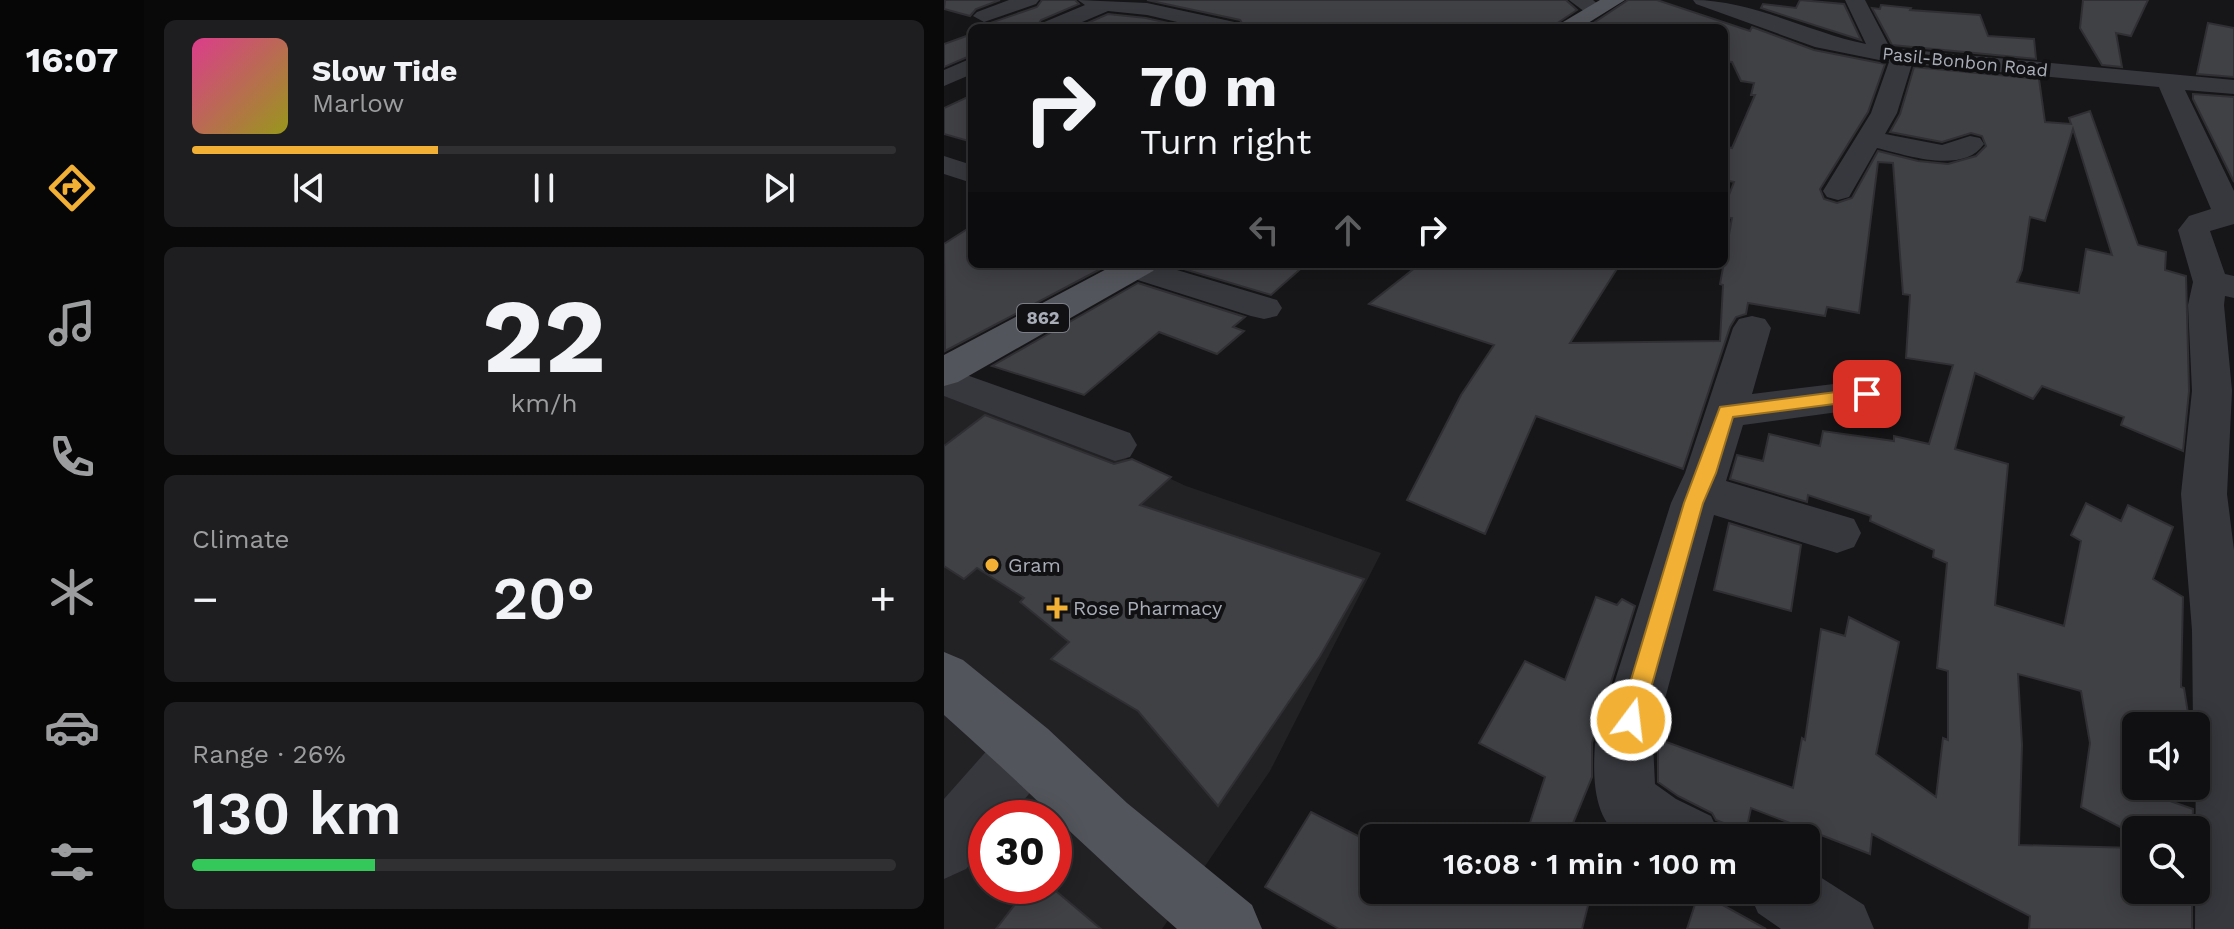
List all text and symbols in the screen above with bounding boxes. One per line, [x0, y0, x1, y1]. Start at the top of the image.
text: 16:07 [26, 39, 118, 81]
street label: Pasil-Bonbon Road [1881, 42, 2049, 81]
text: Slow Tide [312, 53, 457, 88]
text: 70 m [1140, 54, 1277, 120]
icon: right [1008, 56, 1112, 160]
text: Marlow [312, 88, 404, 118]
text: Turn right [1140, 121, 1311, 163]
icon: directions [44, 160, 100, 216]
icon: previous [287, 166, 331, 210]
icon: pause [522, 166, 566, 210]
icon: next [757, 166, 801, 210]
icon: left [1242, 208, 1286, 252]
icon: ahead [1326, 208, 1370, 252]
icon: right [1410, 208, 1454, 252]
text: 22 [482, 275, 606, 397]
icon: music [44, 295, 100, 351]
road number: 862 [1017, 304, 1069, 332]
pin [1833, 360, 1901, 428]
icon: arrive [1845, 372, 1889, 416]
text: km/h [511, 388, 577, 418]
icon: phone [44, 429, 100, 485]
text: Climate [192, 524, 290, 554]
place label: Gram [1008, 553, 1061, 577]
marker: Gram [983, 556, 1001, 574]
text: 20° [493, 563, 595, 634]
icon: climate [44, 564, 100, 620]
text: − [192, 573, 219, 625]
text: + [869, 573, 896, 625]
place label: Rose Pharmacy [1073, 596, 1223, 620]
marker: Rose Pharmacy [1048, 599, 1066, 617]
position arrow [1589, 678, 1673, 762]
icon: car [44, 699, 100, 755]
map controls [2122, 712, 2210, 904]
button: sound [2122, 712, 2210, 800]
text: Range · 26% [192, 739, 346, 769]
text: 130 km [192, 778, 402, 849]
speed limit sign: 30 [968, 800, 1072, 904]
button: search [2122, 816, 2210, 904]
icon: filters [44, 834, 100, 890]
text: 16:08 · 1 min · 100 m [1443, 846, 1737, 881]

